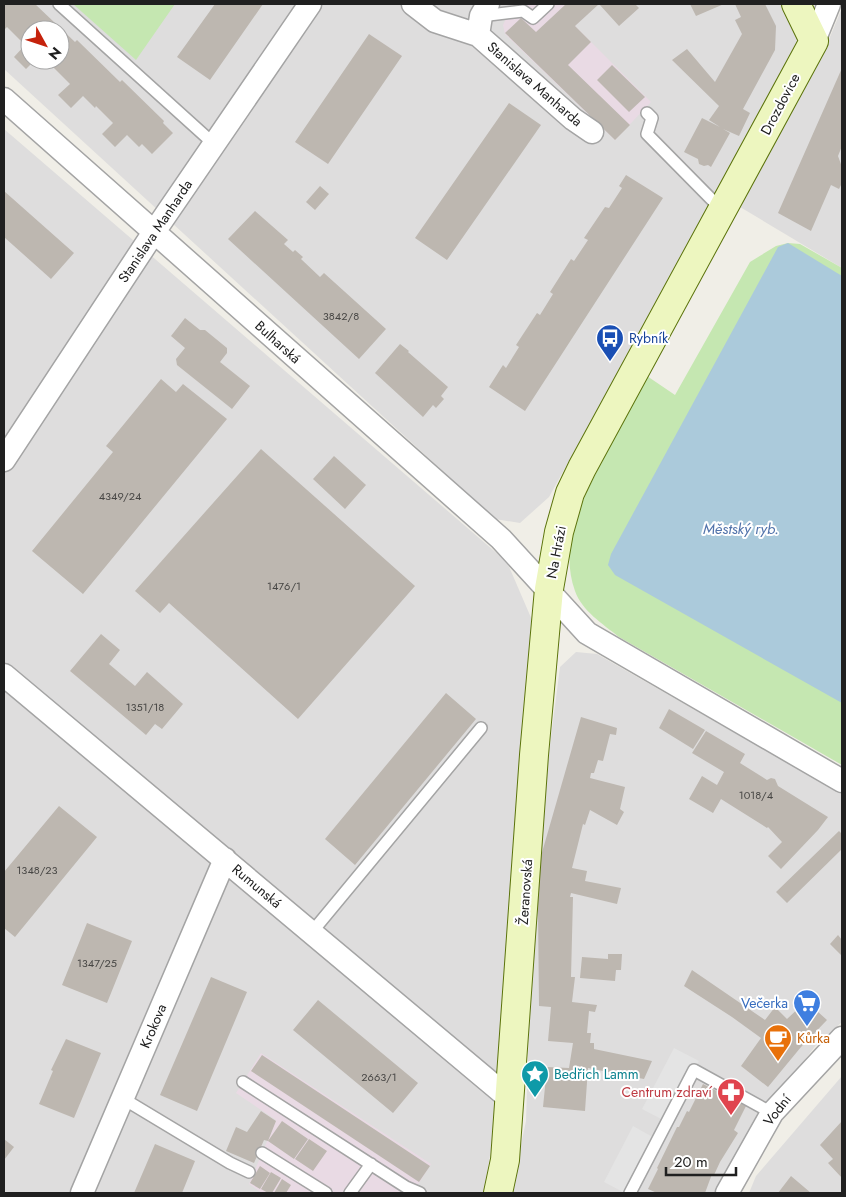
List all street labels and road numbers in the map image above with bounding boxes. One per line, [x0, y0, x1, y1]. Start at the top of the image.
street label: Stanislava Manharda [483, 37, 587, 131]
street label: Drozdovice [755, 70, 805, 138]
street label: Stanislava Manharda [113, 175, 197, 287]
street label: Bulharská [251, 316, 305, 368]
street label: Na Hrázi [541, 524, 571, 580]
street label: Žeranovská [513, 858, 537, 926]
street label: Rumunská [228, 859, 286, 913]
street label: Krokova [135, 1001, 171, 1051]
street label: Vodní [758, 1089, 796, 1130]

